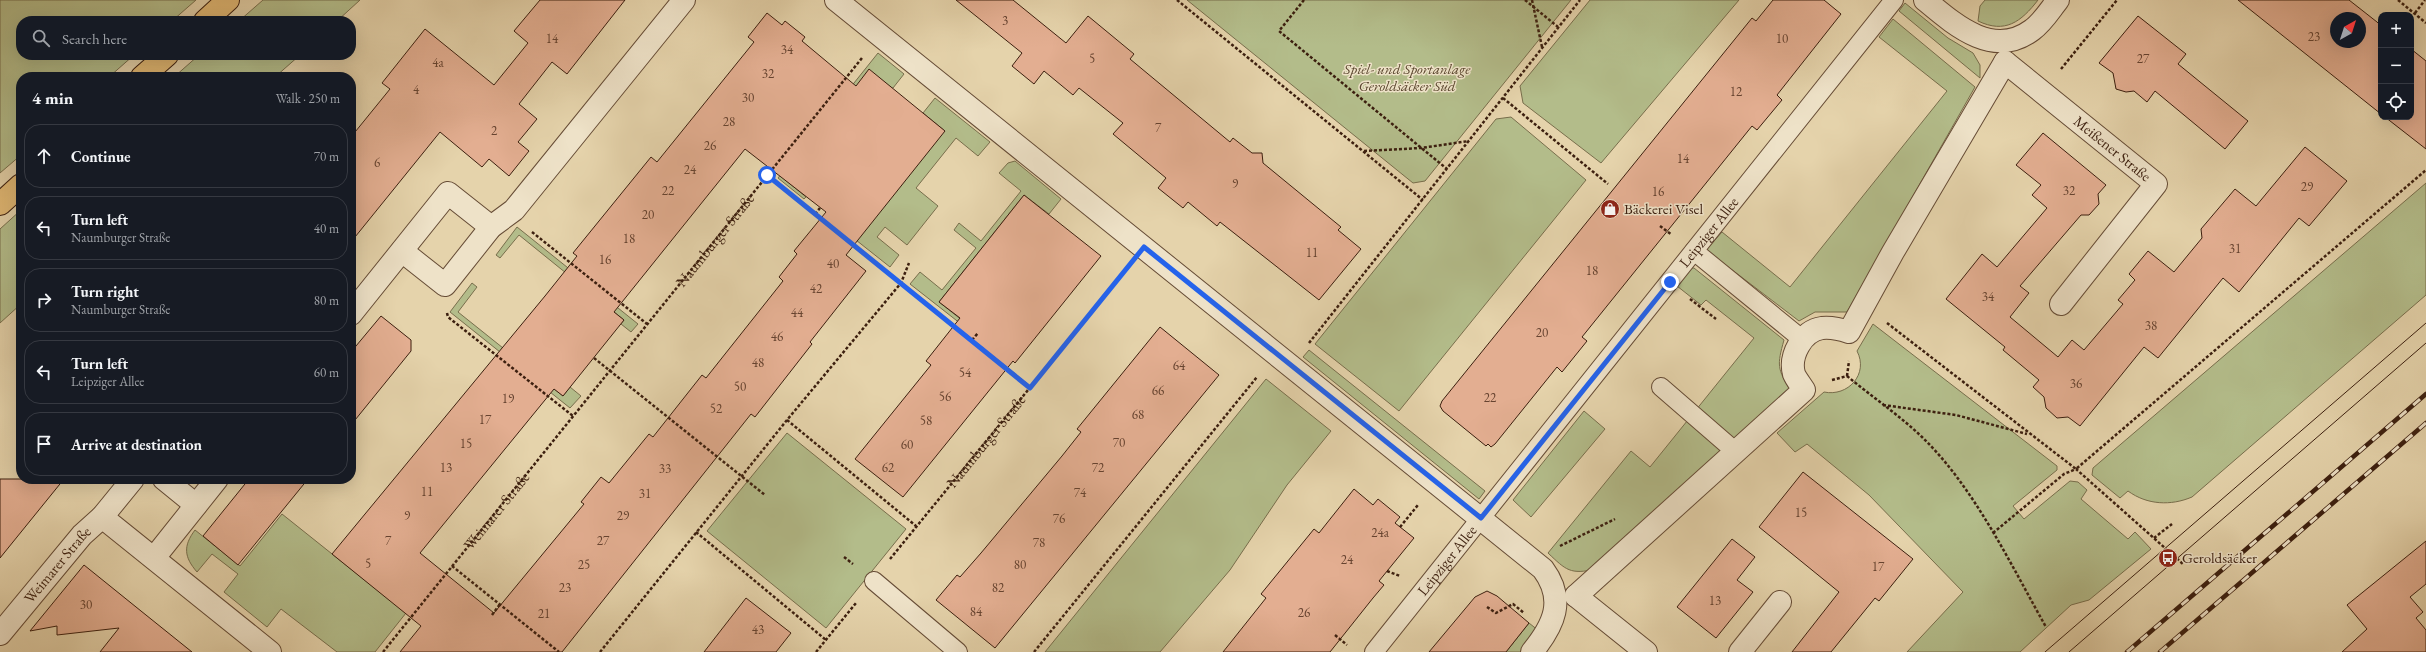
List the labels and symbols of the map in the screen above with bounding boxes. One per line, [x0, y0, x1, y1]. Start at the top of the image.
house number: 3 [1002, 12, 1008, 29]
north arrow [2330, 12, 2366, 48]
house number: 23 [2308, 28, 2320, 45]
house number: 14 [546, 30, 559, 47]
house number: 10 [1776, 30, 1788, 47]
house number: 34 [781, 41, 794, 58]
house number: 5 [1089, 50, 1095, 67]
house number: 27 [2137, 50, 2150, 67]
house number: 4a [432, 54, 445, 71]
park label: Spiel- und Sportanlage Geroldsäcker Süd [1343, 59, 1471, 95]
house number: 32 [762, 65, 775, 82]
house number: 4 [413, 81, 420, 98]
house number: 12 [1730, 83, 1743, 100]
house number: 30 [742, 89, 754, 106]
street label: Meißener Straße [2070, 111, 2155, 185]
house number: 28 [723, 113, 735, 130]
house number: 7 [1155, 119, 1162, 136]
house number: 2 [491, 122, 498, 139]
house number: 26 [704, 137, 716, 154]
house number: 14 [1677, 150, 1690, 167]
house number: 6 [374, 154, 380, 171]
house number: 24 [684, 161, 697, 178]
route start [758, 166, 776, 184]
house number: 9 [1232, 175, 1239, 192]
house number: 29 [2301, 178, 2314, 195]
house number: 22 [662, 182, 675, 199]
house number: 32 [2063, 182, 2076, 199]
house number: 16 [1652, 183, 1664, 200]
street label: Naumburger Straße [671, 189, 758, 290]
street label: Leipziger Allee [1675, 193, 1742, 271]
shop icon: Bäckerei Visel [1599, 198, 1621, 220]
place label: Bäckerei Visel [1624, 199, 1703, 218]
house number: 20 [642, 206, 654, 223]
house number: 18 [623, 230, 635, 247]
house number: 31 [2229, 240, 2241, 257]
house number: 11 [1306, 244, 1318, 261]
house number: 16 [599, 251, 611, 268]
house number: 40 [827, 255, 839, 272]
house number: 18 [1586, 262, 1598, 279]
route end [1661, 273, 1679, 291]
house number: 42 [810, 280, 823, 297]
house number: 34 [1982, 288, 1995, 305]
house number: 44 [791, 304, 804, 321]
house number: 38 [2145, 317, 2157, 334]
house number: 20 [1536, 324, 1548, 341]
house number: 46 [771, 328, 783, 345]
house number: 48 [752, 354, 764, 371]
house number: 64 [1173, 357, 1186, 374]
house number: 54 [959, 364, 972, 381]
house number: 36 [2070, 375, 2082, 392]
house number: 50 [734, 378, 746, 395]
house number: 66 [1152, 382, 1164, 399]
house number: 56 [939, 388, 951, 405]
house number: 22 [1484, 389, 1497, 406]
house number: 19 [502, 390, 515, 407]
street label: Naumburger Straße [942, 390, 1029, 491]
house number: 52 [710, 400, 723, 417]
house number: 68 [1132, 406, 1144, 423]
house number: 17 [479, 411, 492, 428]
house number: 58 [920, 412, 932, 429]
house number: 70 [1113, 434, 1125, 451]
house number: 15 [460, 435, 472, 452]
house number: 60 [901, 436, 913, 453]
house number: 13 [440, 459, 452, 476]
house number: 62 [882, 459, 895, 476]
house number: 72 [1092, 459, 1105, 476]
house number: 33 [659, 460, 671, 477]
street label: Weimarer Straße [459, 468, 533, 554]
house number: 11 [421, 483, 433, 500]
house number: 74 [1074, 484, 1087, 501]
house number: 31 [639, 485, 651, 502]
house number: 15 [1795, 504, 1807, 521]
house number: 9 [404, 507, 411, 524]
house number: 29 [617, 507, 630, 524]
house number: 76 [1053, 510, 1065, 527]
street label: Leipziger Allee [1413, 521, 1481, 599]
street label: Weimarer Straße [20, 522, 95, 607]
house number: 24a [1371, 524, 1390, 541]
house number: 7 [385, 532, 392, 549]
house number: 27 [597, 532, 610, 549]
house number: 78 [1033, 534, 1045, 551]
bus stop icon: Geroldsäcker [2157, 547, 2179, 569]
place label: Geroldsäcker [2182, 548, 2257, 567]
house number: 24 [1341, 551, 1354, 568]
house number: 5 [365, 555, 371, 572]
house number: 25 [578, 556, 590, 573]
house number: 80 [1014, 556, 1026, 573]
house number: 17 [1872, 558, 1885, 575]
house number: 23 [559, 579, 571, 596]
house number: 82 [992, 579, 1005, 596]
house number: 13 [1709, 592, 1721, 609]
house number: 30 [80, 596, 92, 613]
house number: 84 [970, 603, 983, 620]
house number: 26 [1298, 604, 1310, 621]
house number: 21 [538, 605, 550, 622]
house number: 43 [752, 621, 764, 638]

